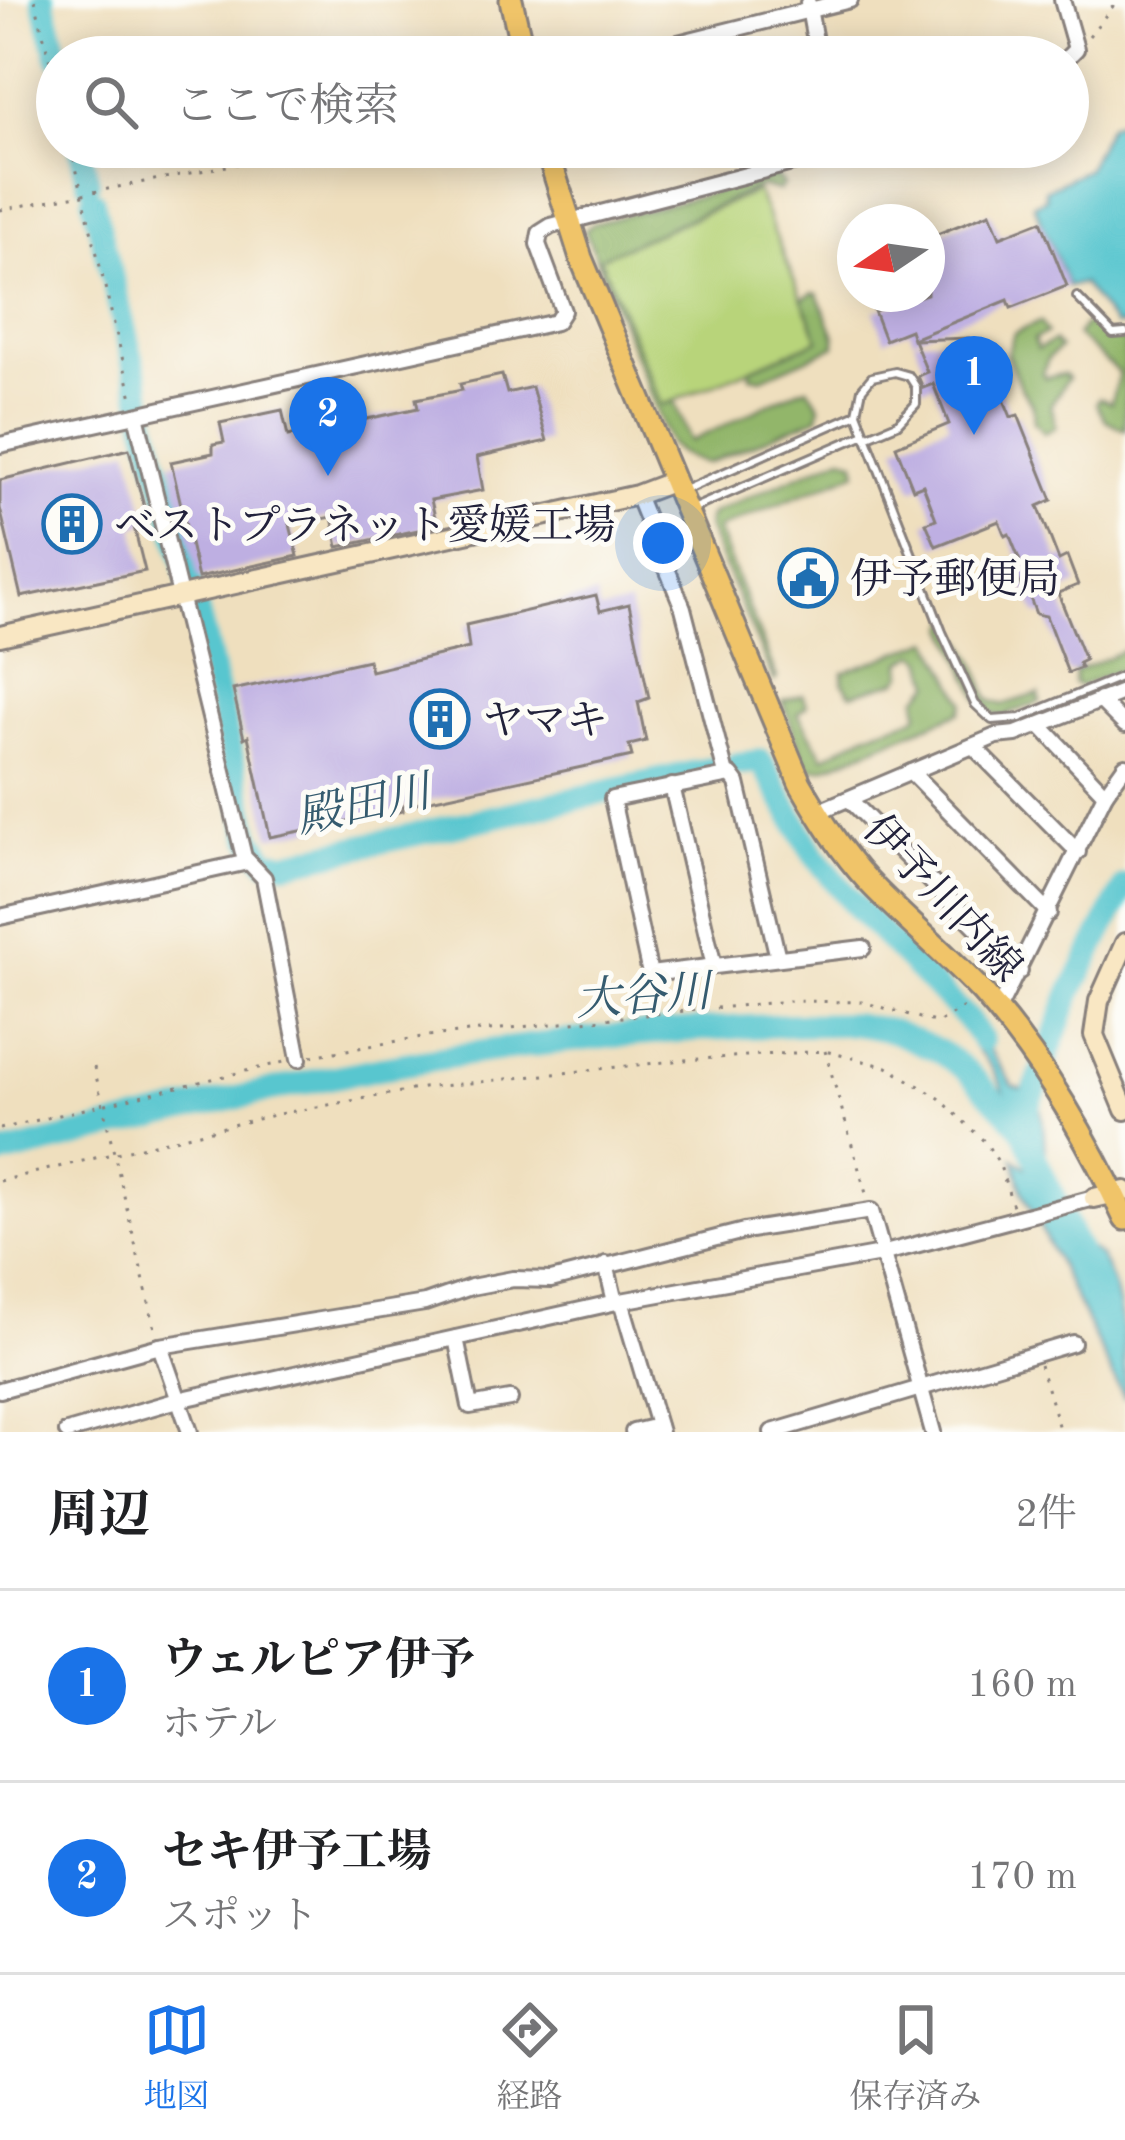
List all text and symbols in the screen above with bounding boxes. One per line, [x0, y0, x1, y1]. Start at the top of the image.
search box [36, 36, 1089, 168]
icon: search [78, 69, 144, 135]
text: ここで検索 [174, 86, 399, 131]
north arrow [837, 204, 945, 312]
pin: 1 [935, 336, 1013, 435]
pin: 2 [289, 377, 367, 476]
building icon: ベストプラネット愛媛工場 [41, 493, 103, 555]
place label: ベストプラネット愛媛工場 [114, 503, 615, 549]
your location [633, 513, 693, 573]
public building icon: 伊予郵便局 [777, 547, 839, 609]
place label: 伊予郵便局 [850, 557, 1060, 603]
building icon: ヤマキ [409, 688, 471, 750]
place label: ヤマキ [482, 702, 608, 744]
water label: 殿田川 [293, 767, 440, 843]
street label: 伊予川内線 [854, 806, 1031, 991]
water label: 大谷川 [574, 967, 717, 1026]
text: 周辺 [48, 1492, 150, 1543]
text: 2件 [1015, 1496, 1077, 1535]
text: ウェルピア伊予 [162, 1640, 475, 1685]
text: 1 [76, 1666, 98, 1705]
text: 160 m [967, 1666, 1077, 1705]
text: ホテル [162, 1706, 277, 1745]
text: セキ伊予工場 [162, 1832, 432, 1877]
text: 2 [76, 1858, 98, 1897]
text: 170 m [967, 1858, 1077, 1897]
text: スポット [162, 1898, 318, 1937]
tab: 地図 [144, 1997, 210, 2119]
tab: 経路 [497, 1997, 563, 2119]
tab: 保存済み [850, 1997, 982, 2119]

